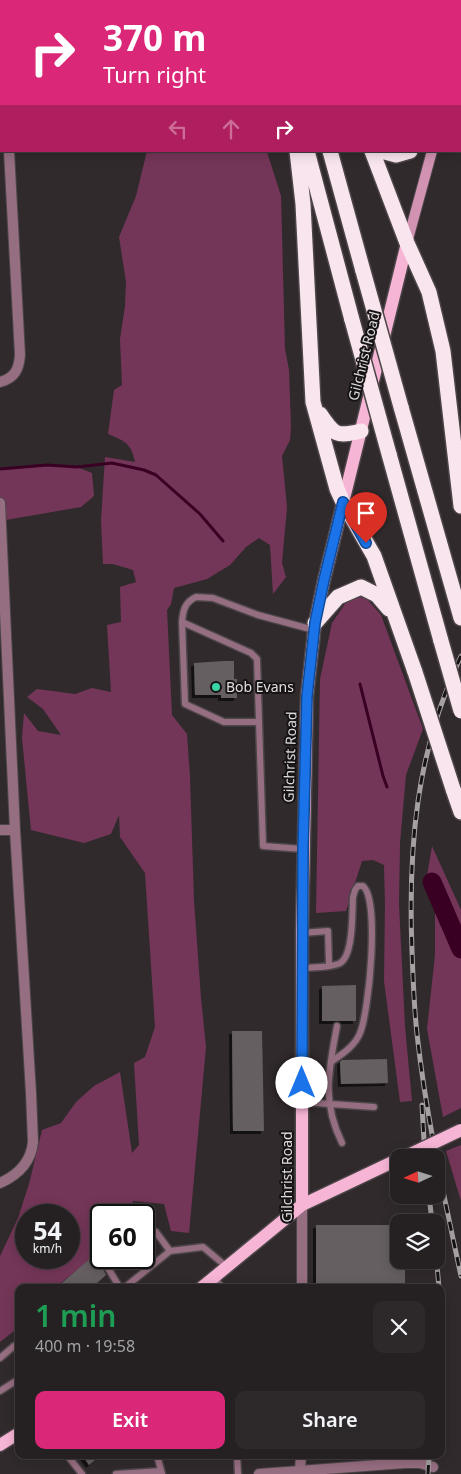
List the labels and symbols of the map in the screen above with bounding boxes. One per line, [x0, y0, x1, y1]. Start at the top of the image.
street label: Gilchrist Road [343, 309, 384, 402]
pin [345, 492, 387, 543]
place label: Bob Evans [226, 677, 294, 696]
marker: Bob Evans [210, 681, 222, 693]
street label: Gilchrist Road [278, 711, 301, 803]
position arrow [275, 1056, 327, 1108]
street label: Gilchrist Road [277, 1131, 296, 1223]
north arrow [390, 1149, 445, 1204]
speed limit sign: 60 [90, 1204, 155, 1269]

